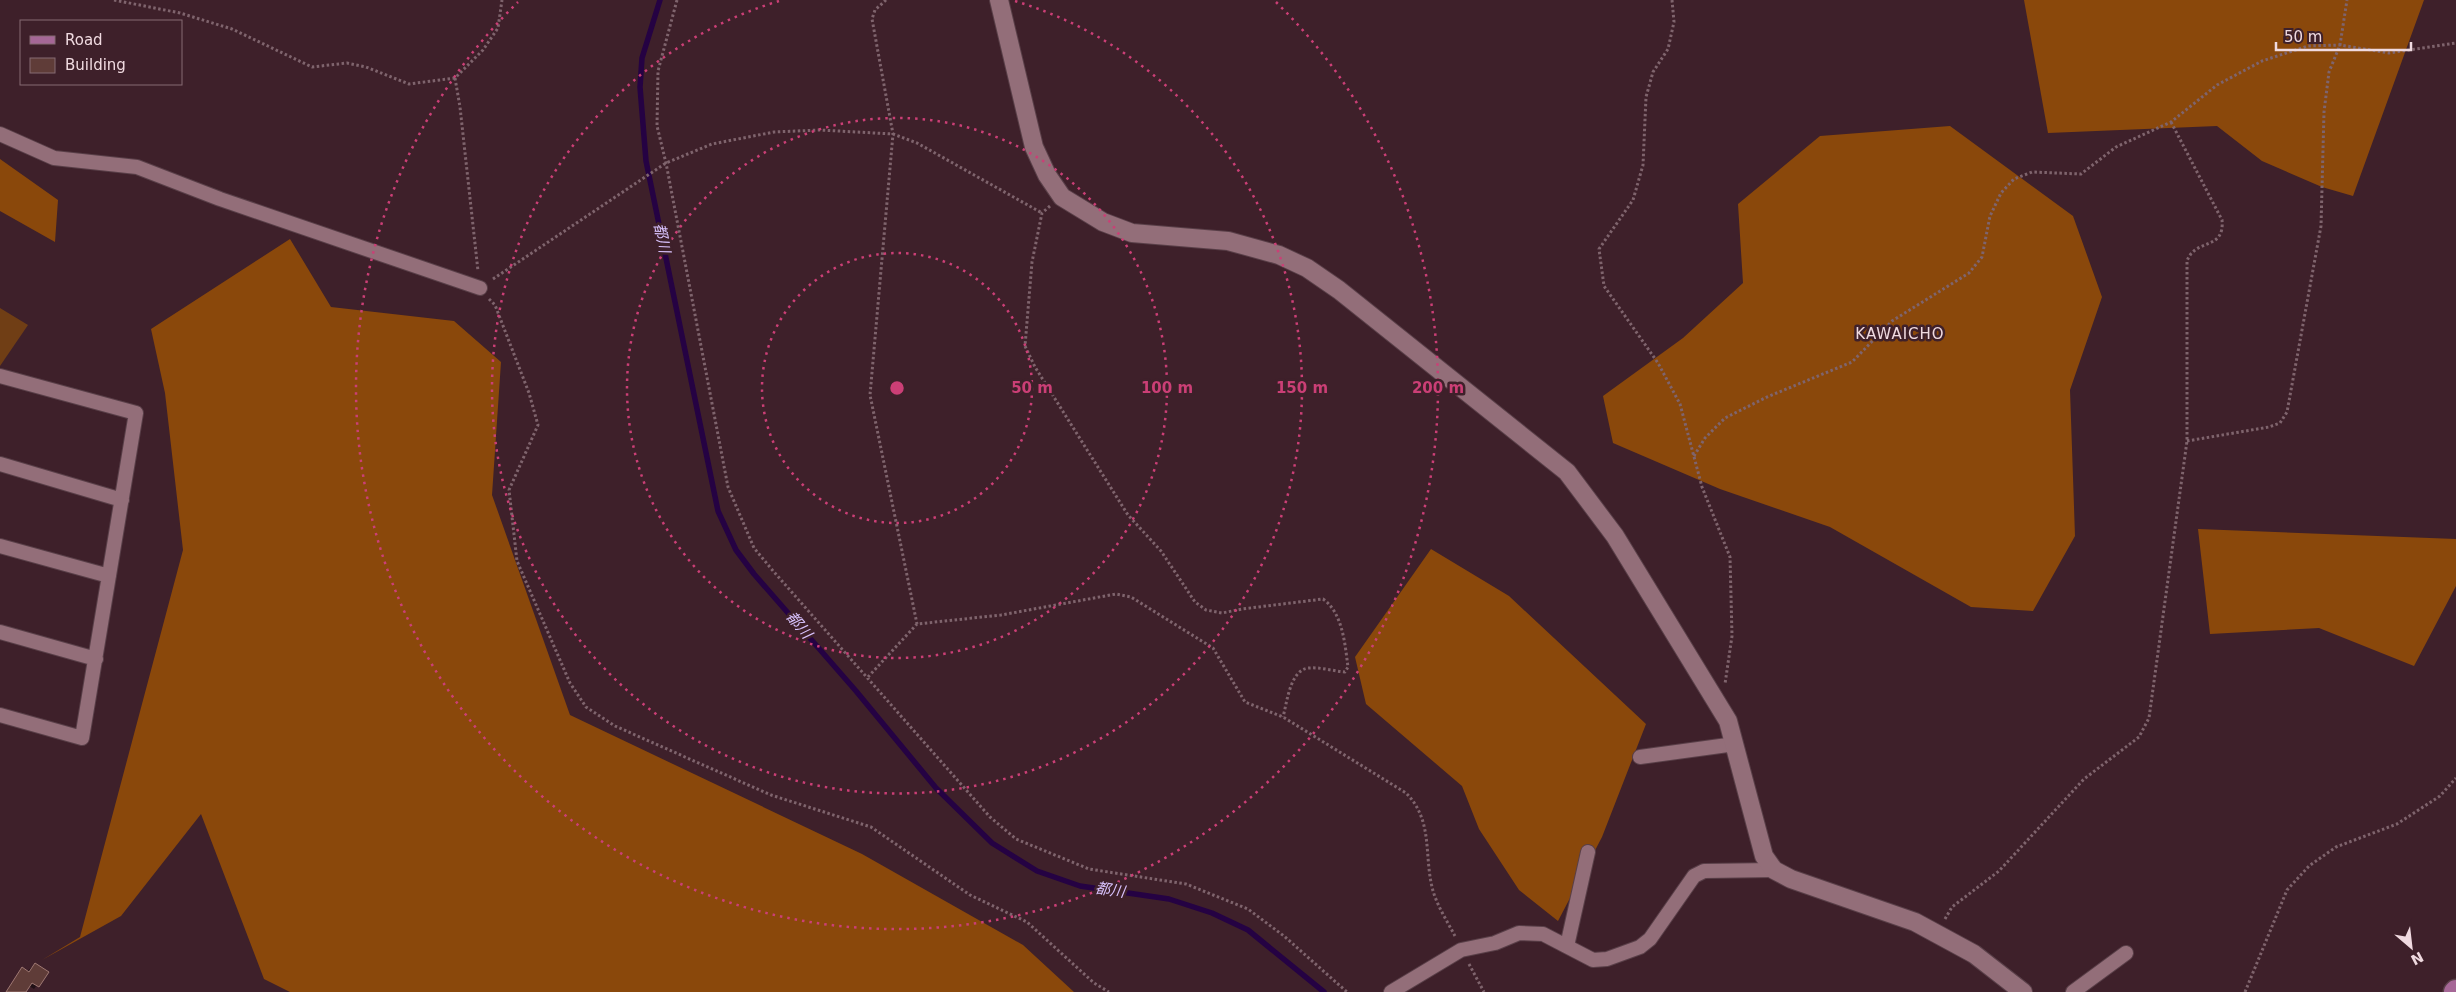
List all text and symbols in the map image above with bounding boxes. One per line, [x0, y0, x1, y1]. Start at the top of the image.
legend [20, 20, 182, 85]
scale bar [2276, 20, 2411, 52]
text: 50 m [2284, 28, 2322, 46]
text: Road [65, 31, 103, 49]
text: Building [65, 56, 126, 74]
water label: 都川 [650, 221, 674, 256]
district label: KAWAICHO [1855, 325, 1945, 343]
centre of rings [888, 379, 906, 397]
text: 50 m [1011, 379, 1053, 397]
text: 100 m [1141, 379, 1193, 397]
text: 150 m [1276, 379, 1328, 397]
text: 200 m [1412, 379, 1464, 397]
water label: 都川 [782, 608, 817, 644]
water label: 都川 [1094, 879, 1128, 901]
north arrow [2386, 922, 2436, 972]
text: N [2408, 949, 2426, 968]

